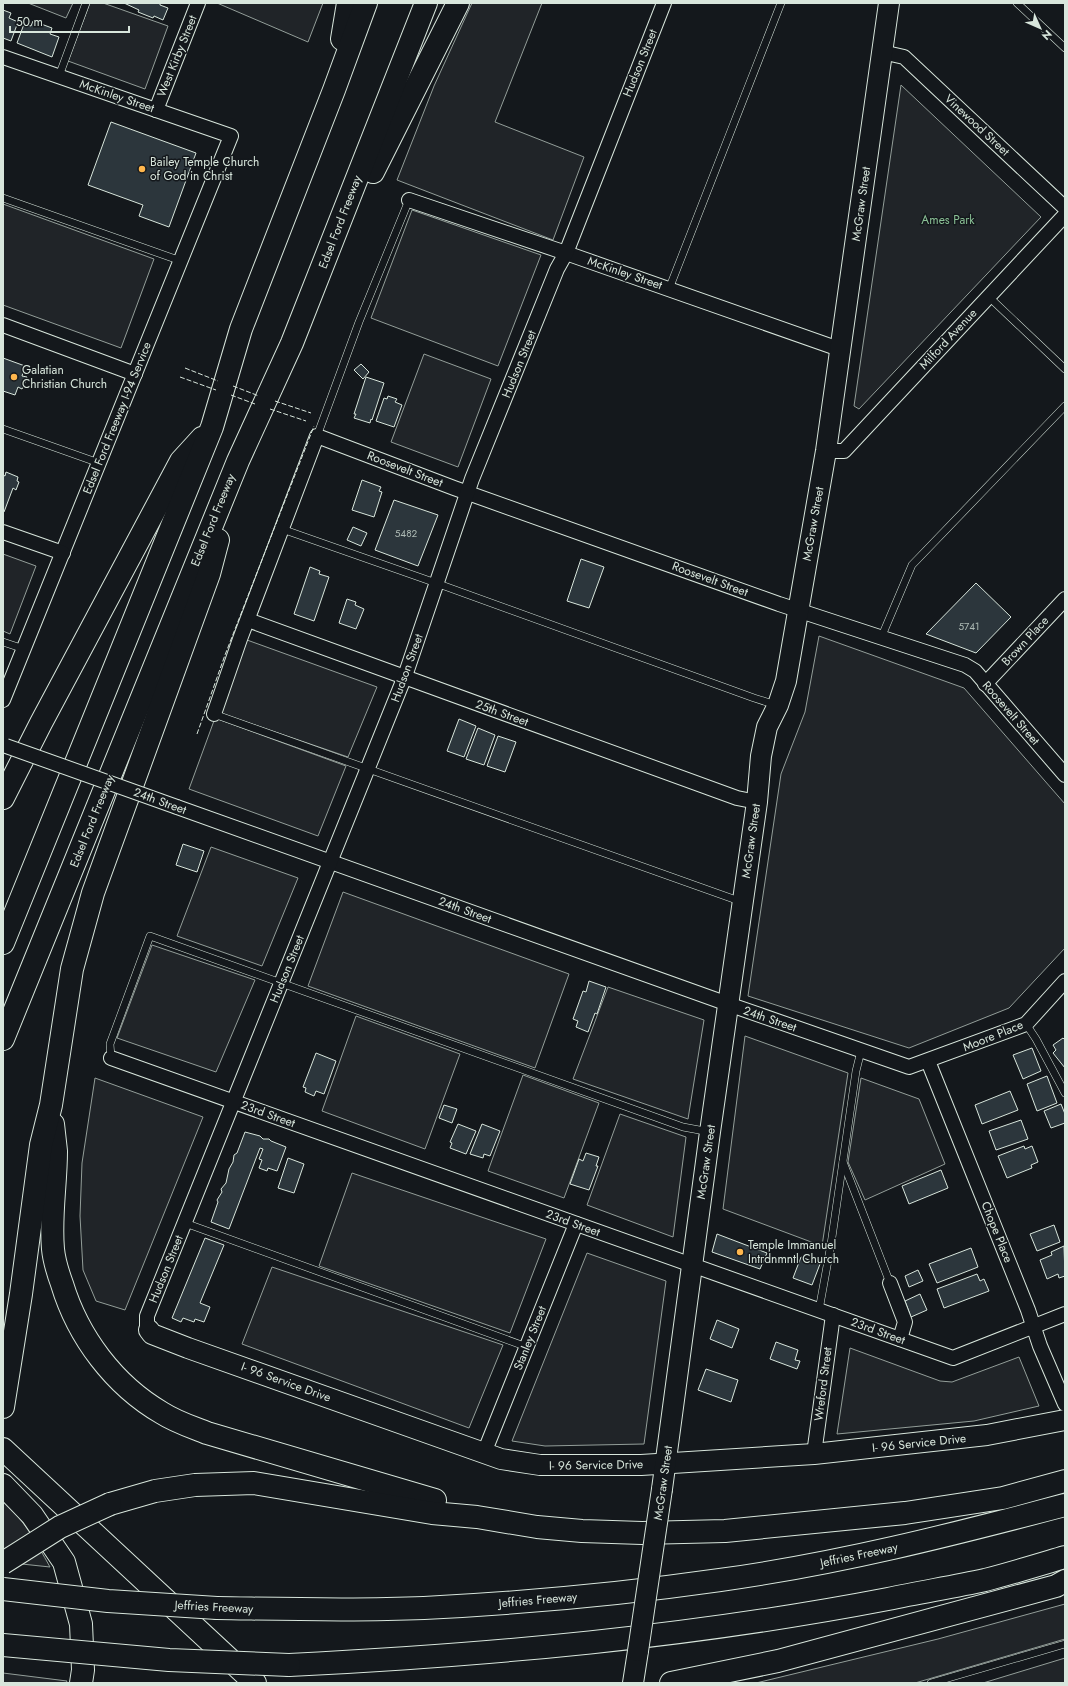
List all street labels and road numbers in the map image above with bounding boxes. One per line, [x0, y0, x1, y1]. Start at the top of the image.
street label: West Kirby Street [152, 12, 202, 100]
street label: Hudson Street [618, 26, 662, 100]
street label: McKinley Street [77, 75, 157, 117]
street label: Vinewood Street [940, 90, 1014, 160]
street label: McGraw Street [847, 166, 875, 242]
street label: Edsel Ford Freeway [314, 172, 366, 271]
street label: McKinley Street [585, 252, 665, 294]
street label: Milford Avenue [915, 305, 981, 373]
street label: Hudson Street [497, 327, 541, 401]
street label: Edsel Ford Freeway I-94 Service [78, 339, 156, 497]
street label: Roosevelt Street [365, 446, 446, 492]
street label: Edsel Ford Freeway [186, 470, 240, 569]
street label: McGraw Street [798, 485, 828, 562]
street label: Roosevelt Street [669, 557, 751, 601]
street label: Brown Place [997, 612, 1053, 670]
street label: Hudson Street [386, 631, 428, 705]
street label: Roosevelt Street [978, 677, 1044, 749]
street label: 25th Street [473, 695, 531, 731]
street label: Edsel Ford Freeway [65, 771, 119, 870]
street label: 24th Street [131, 783, 189, 819]
street label: McGraw Street [737, 803, 765, 879]
street label: 24th Street [436, 892, 494, 928]
street label: Hudson Street [265, 932, 309, 1006]
street label: 24th Street [741, 1001, 799, 1037]
street label: Moore Place [960, 1016, 1026, 1056]
street label: 23rd Street [238, 1096, 298, 1132]
street label: McGraw Street [692, 1124, 720, 1200]
street label: Chope Place [977, 1199, 1017, 1265]
street label: 23rd Street [543, 1205, 603, 1241]
street label: Hudson Street [144, 1232, 188, 1306]
street label: Stanley Street [509, 1303, 551, 1373]
street label: 23rd Street [848, 1313, 908, 1349]
street label: Wreford Street [810, 1346, 836, 1422]
street label: I- 96 Service Drive [239, 1357, 333, 1407]
street label: I- 96 Service Drive [871, 1429, 967, 1457]
street label: McGraw Street [649, 1445, 677, 1521]
street label: I- 96 Service Drive [549, 1455, 643, 1475]
street label: Jeffries Freeway [817, 1538, 900, 1572]
street label: Jeffries Freeway [496, 1588, 579, 1613]
street label: Jeffries Freeway [172, 1596, 255, 1618]

